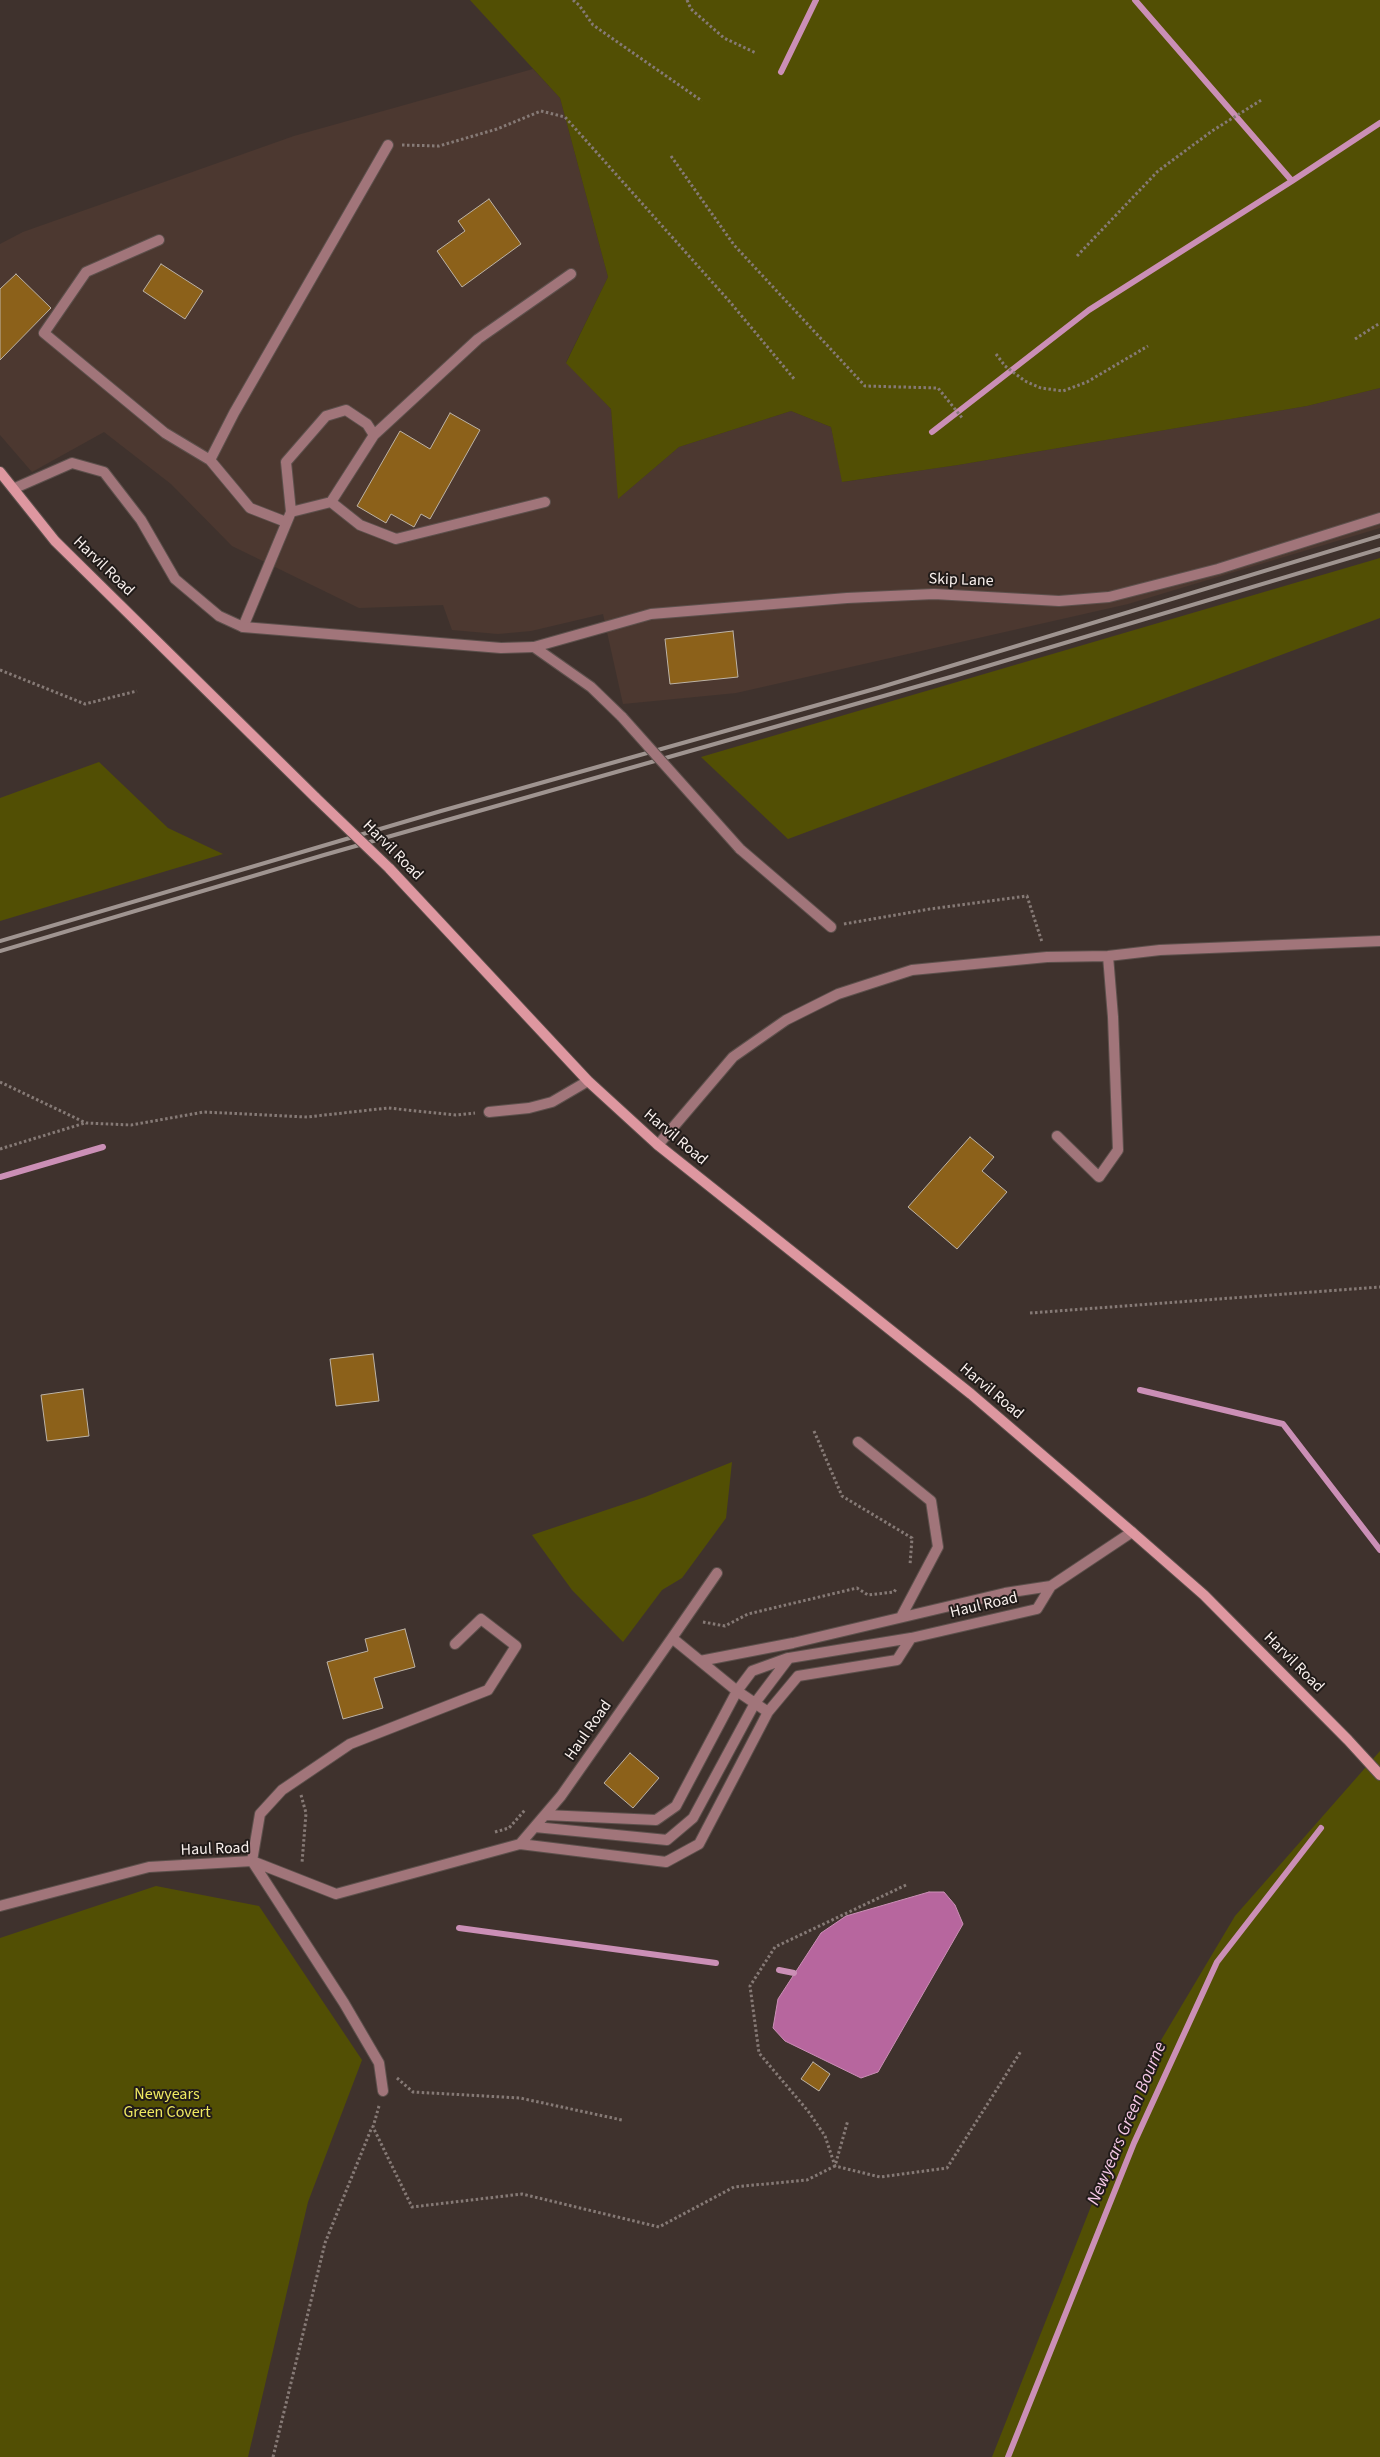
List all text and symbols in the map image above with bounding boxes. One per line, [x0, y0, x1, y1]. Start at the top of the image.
street label: Harvil Road [68, 533, 138, 601]
street label: Skip Lane [928, 570, 994, 592]
street label: Harvil Road [358, 817, 426, 885]
street label: Harvil Road [639, 1106, 711, 1170]
street label: Harvil Road [955, 1360, 1027, 1424]
street label: Haul Road [948, 1589, 1020, 1623]
street label: Harvil Road [1259, 1629, 1327, 1697]
street label: Haul Road [561, 1697, 617, 1765]
street label: Haul Road [180, 1839, 250, 1861]
water label: Newyears Green Bourne [1084, 2039, 1172, 2209]
park label: Newyears Green Covert [123, 2085, 211, 2123]

